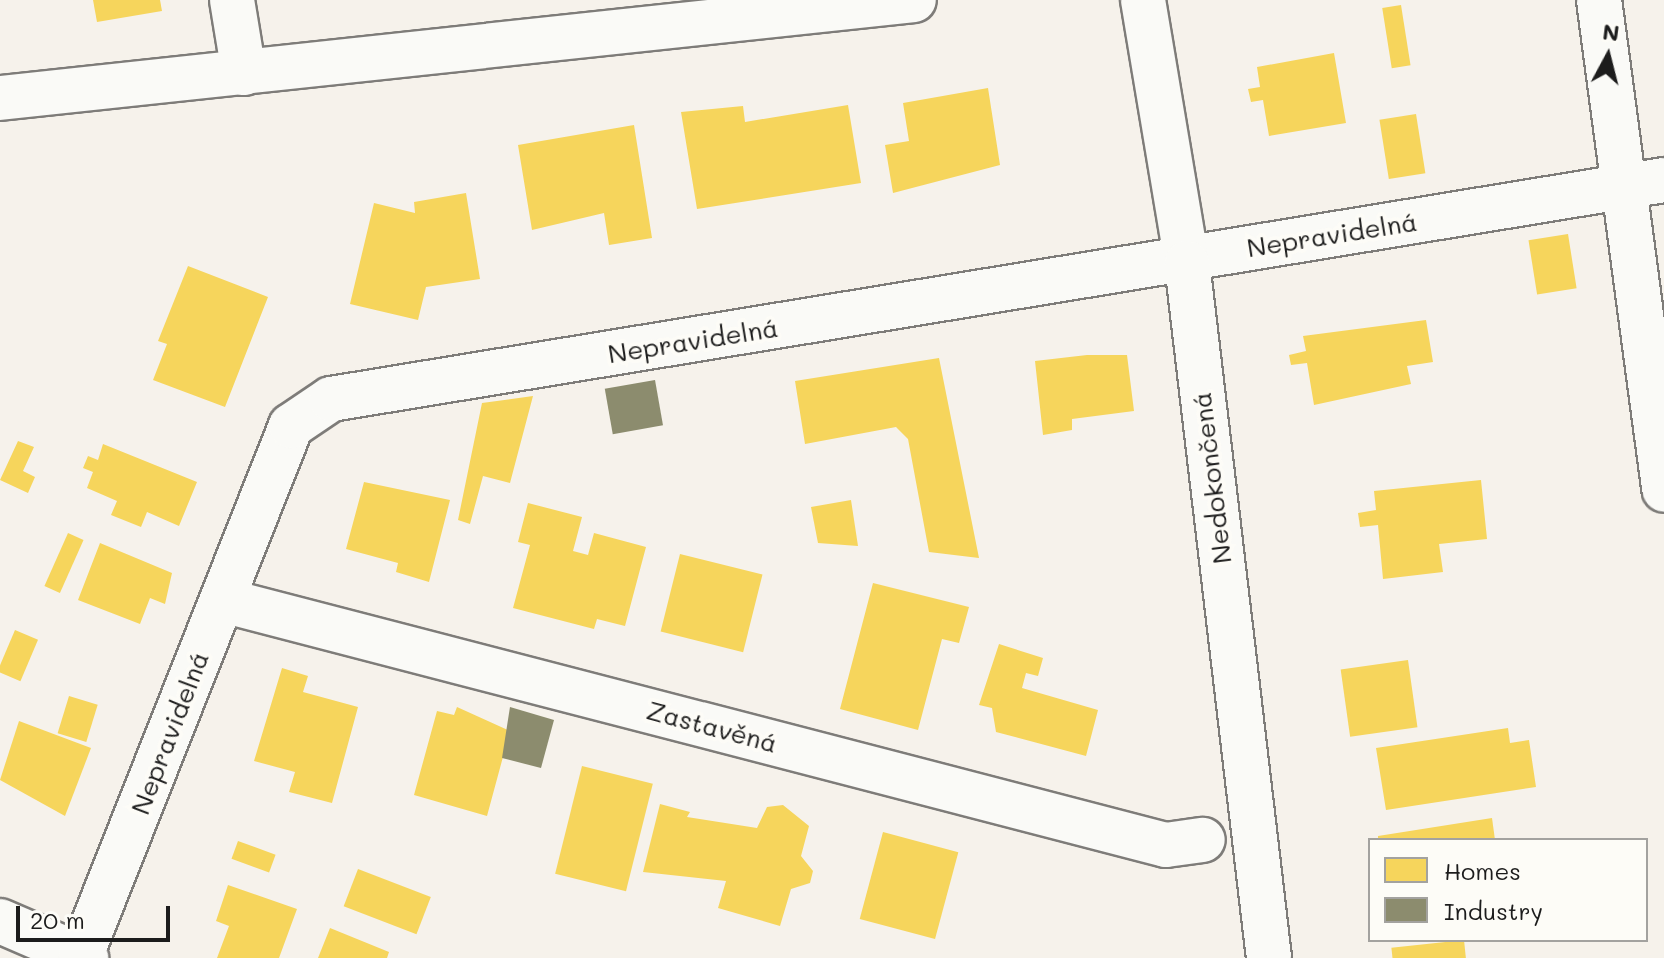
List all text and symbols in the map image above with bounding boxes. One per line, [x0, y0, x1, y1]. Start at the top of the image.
north arrow [1568, 16, 1648, 96]
text: N [1601, 16, 1621, 47]
street label: Nepravidelná [1245, 206, 1419, 264]
street label: Nepravidelná [606, 312, 780, 370]
street label: Nedokončená [1186, 390, 1238, 566]
street label: Nepravidelná [125, 647, 215, 819]
street label: Zastavěná [643, 695, 781, 759]
legend [1368, 838, 1648, 942]
text: Homes [1444, 855, 1521, 886]
scale bar [20, 890, 174, 940]
text: Industry [1444, 895, 1543, 926]
text: 20 m [30, 904, 85, 935]

